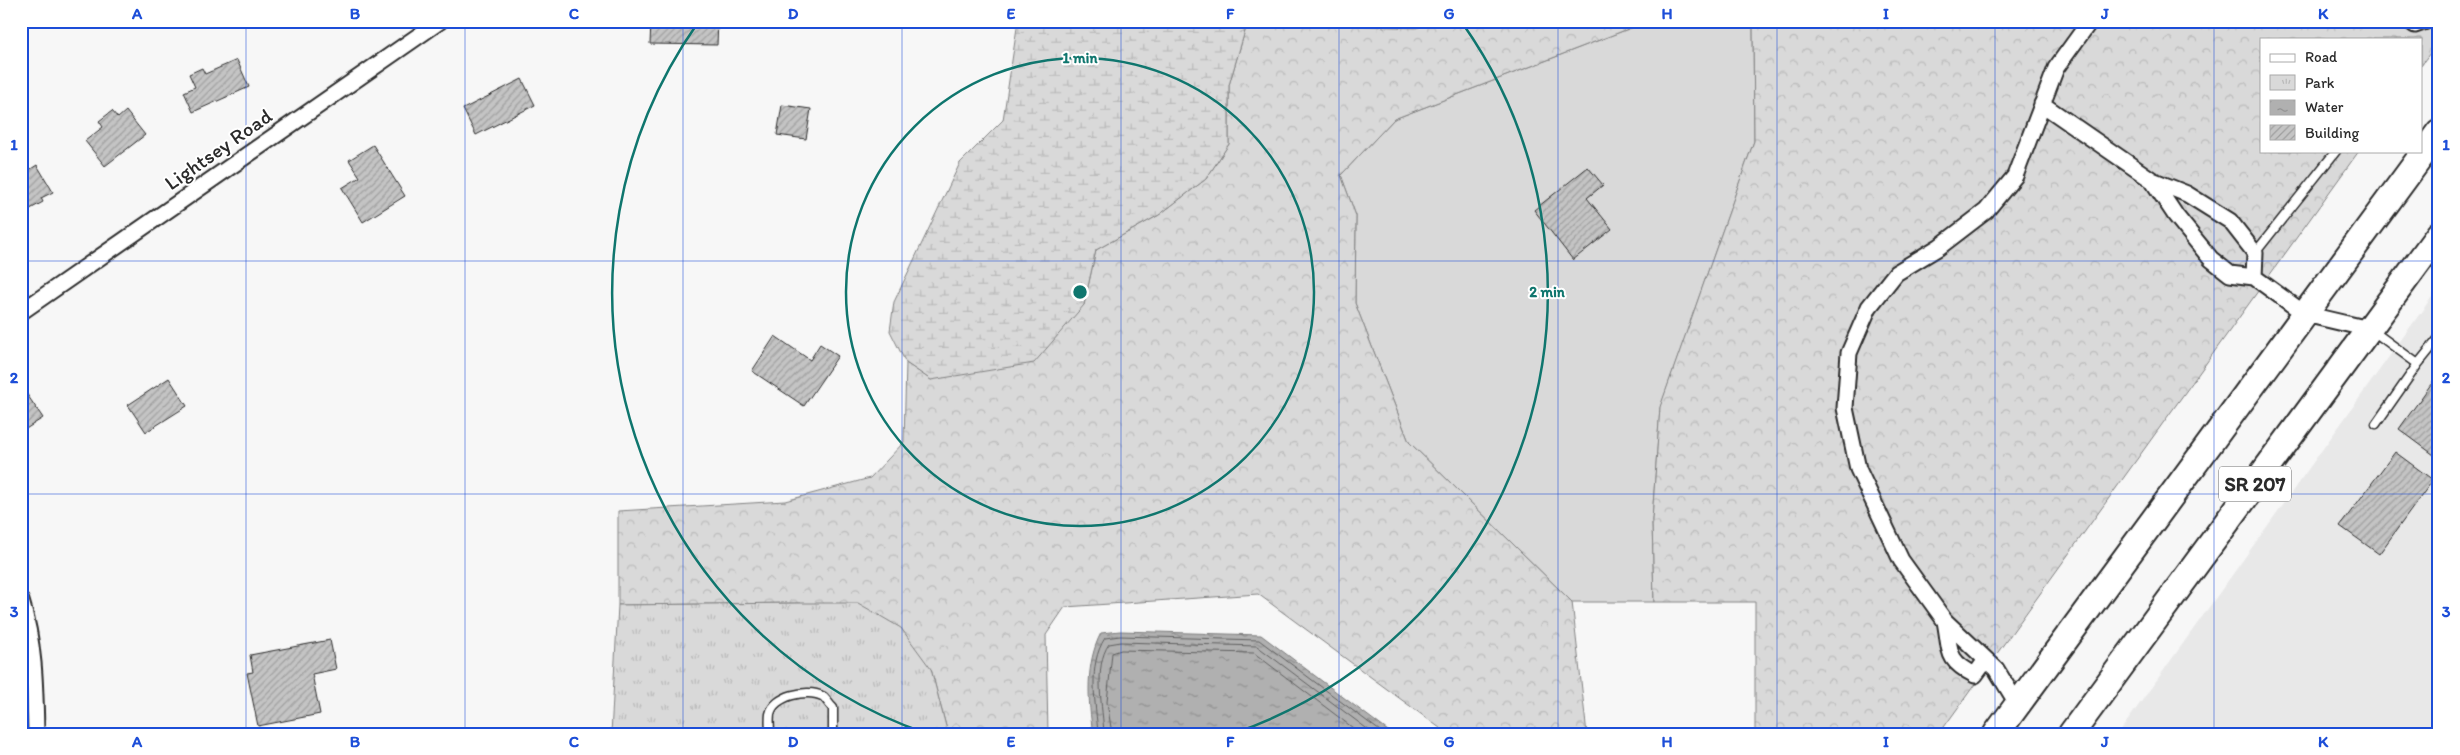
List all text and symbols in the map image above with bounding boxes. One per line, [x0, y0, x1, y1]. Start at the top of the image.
text: A [131, 4, 143, 23]
text: B [350, 4, 361, 23]
text: C [569, 4, 580, 23]
text: D [788, 4, 799, 23]
text: E [1007, 4, 1016, 23]
text: F [1226, 4, 1235, 23]
text: G [1443, 4, 1455, 23]
text: H [1661, 4, 1673, 23]
text: I [1883, 4, 1889, 23]
text: J [2100, 4, 2109, 23]
text: K [2318, 4, 2329, 23]
legend [2260, 38, 2422, 152]
text: Road [2305, 48, 2338, 66]
text: 1 min [1063, 49, 1098, 67]
text: Park [2305, 74, 2335, 92]
text: Water [2305, 98, 2344, 116]
street label: Lightsey Road [160, 103, 277, 195]
text: Building [2305, 124, 2359, 142]
text: 1 [10, 135, 18, 154]
text: 1 [2442, 135, 2450, 154]
centre of rings [1071, 283, 1089, 301]
text: 2 min [1529, 283, 1566, 301]
text: 2 [10, 368, 19, 387]
text: 2 [2442, 368, 2451, 387]
road number: SR 207 [2219, 466, 2291, 502]
text: 3 [10, 602, 19, 621]
text: 3 [2442, 602, 2451, 621]
text: A [131, 732, 143, 751]
text: B [350, 732, 361, 751]
text: C [569, 732, 580, 751]
text: D [788, 732, 799, 751]
text: E [1007, 732, 1016, 751]
text: F [1226, 732, 1235, 751]
text: G [1443, 732, 1455, 751]
text: H [1661, 732, 1673, 751]
text: I [1883, 732, 1889, 751]
text: J [2100, 732, 2109, 751]
text: K [2318, 732, 2329, 751]

